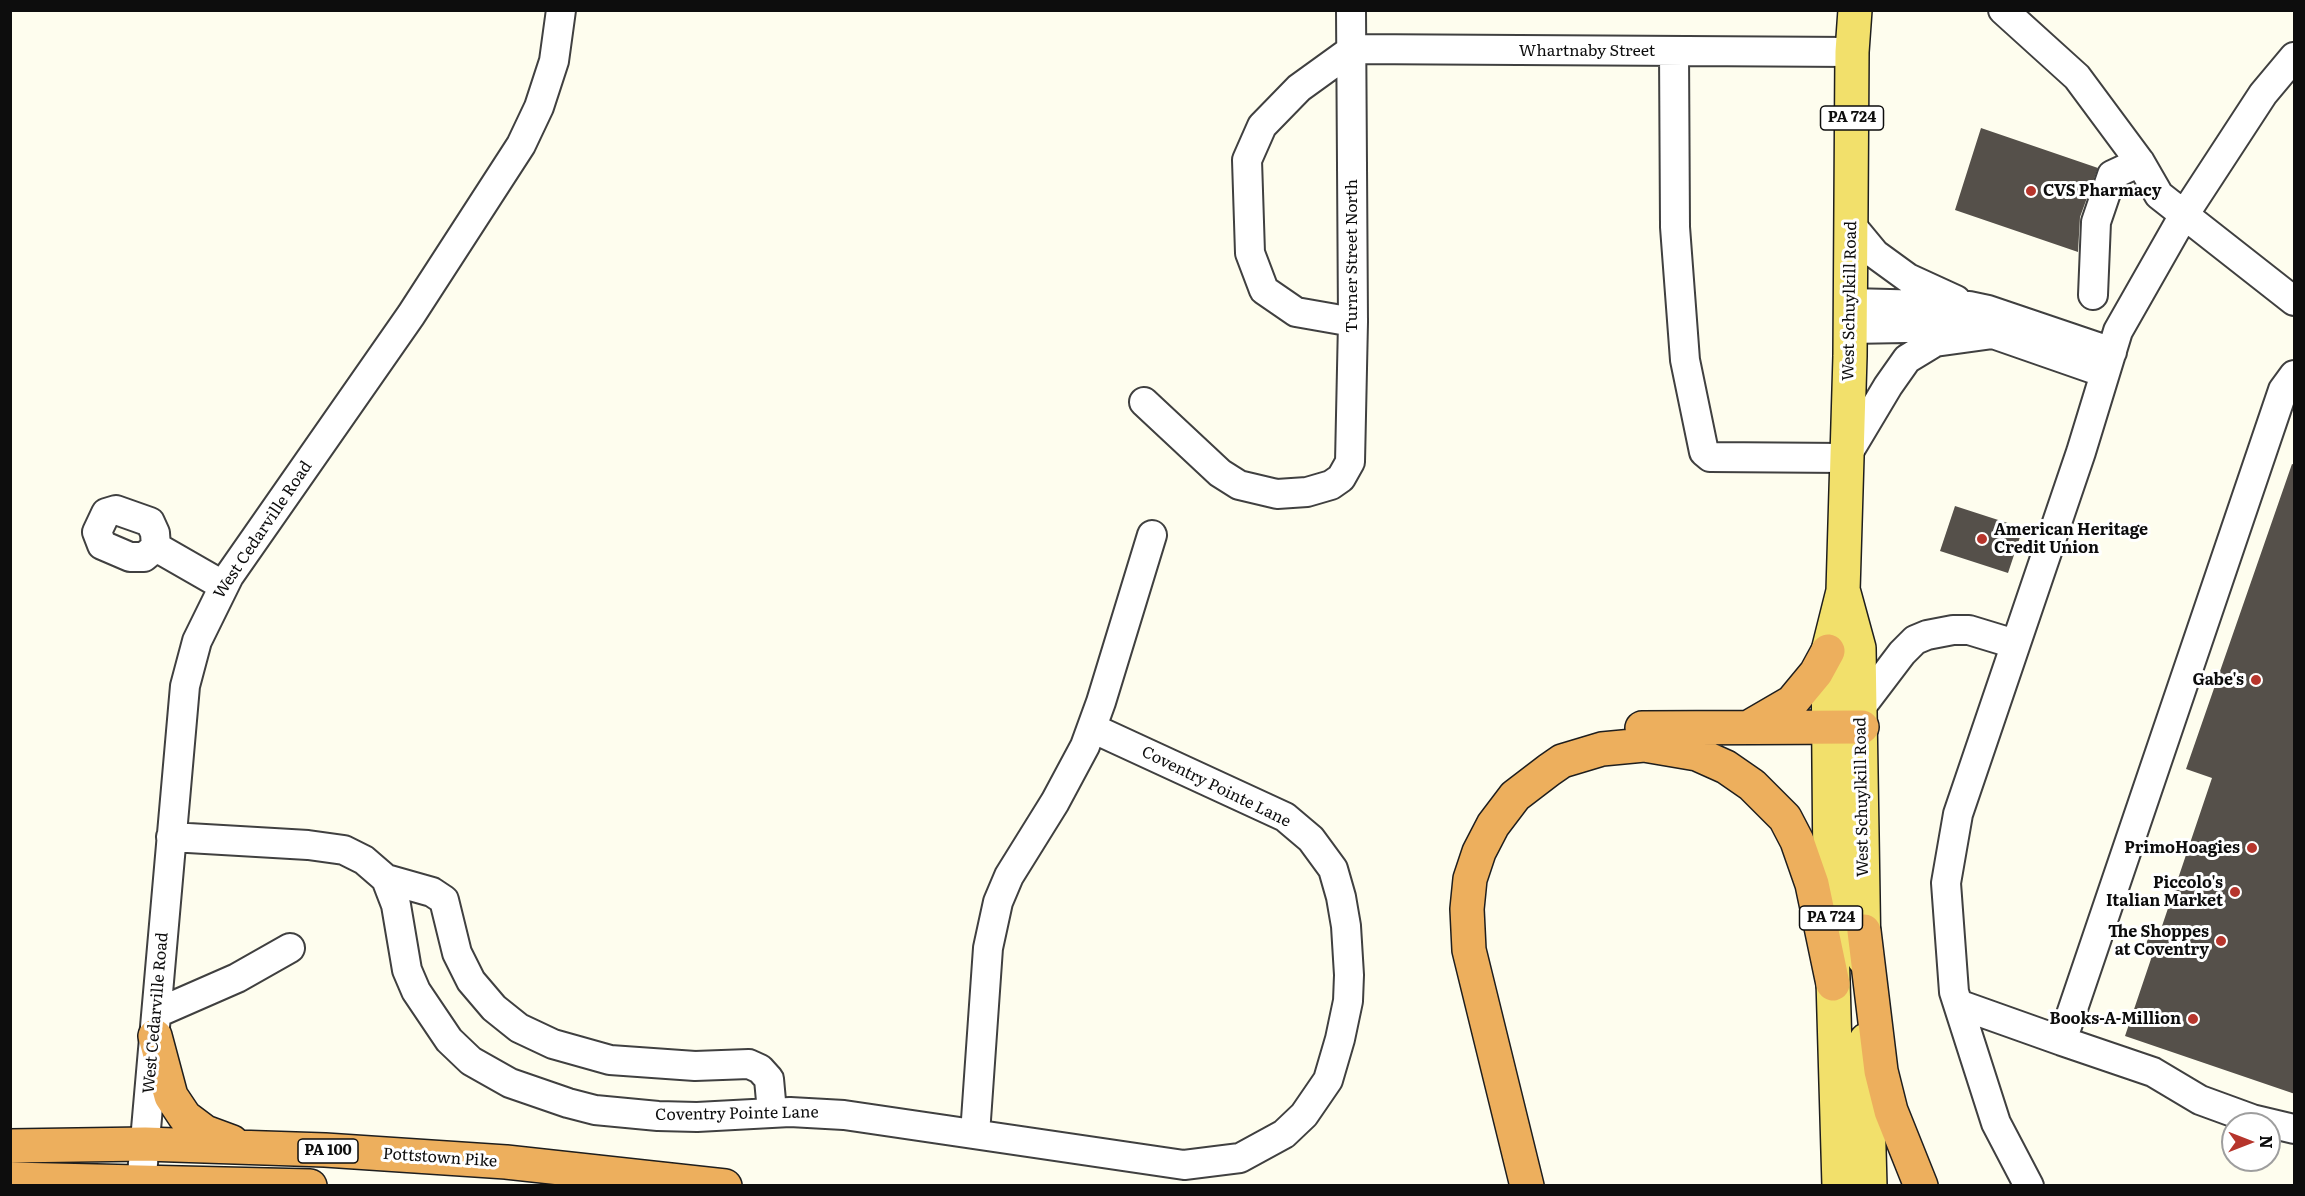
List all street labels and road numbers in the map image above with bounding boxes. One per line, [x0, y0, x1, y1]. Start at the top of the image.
street label: Whartnaby Street [1519, 41, 1655, 61]
road number: PA 724 [1820, 106, 1884, 130]
street label: Turner Street North [1342, 179, 1362, 333]
street label: West Schuylkill Road [1839, 221, 1861, 381]
street label: West Cedarville Road [210, 458, 316, 602]
street label: West Schuylkill Road [1851, 717, 1873, 877]
street label: Coventry Pointe Lane [1138, 743, 1294, 831]
road number: PA 724 [1800, 906, 1862, 930]
street label: West Cedarville Road [139, 932, 173, 1094]
street label: Coventry Pointe Lane [655, 1103, 819, 1125]
road number: PA 100 [298, 1139, 358, 1163]
street label: Pottstown Pike [382, 1144, 498, 1172]

